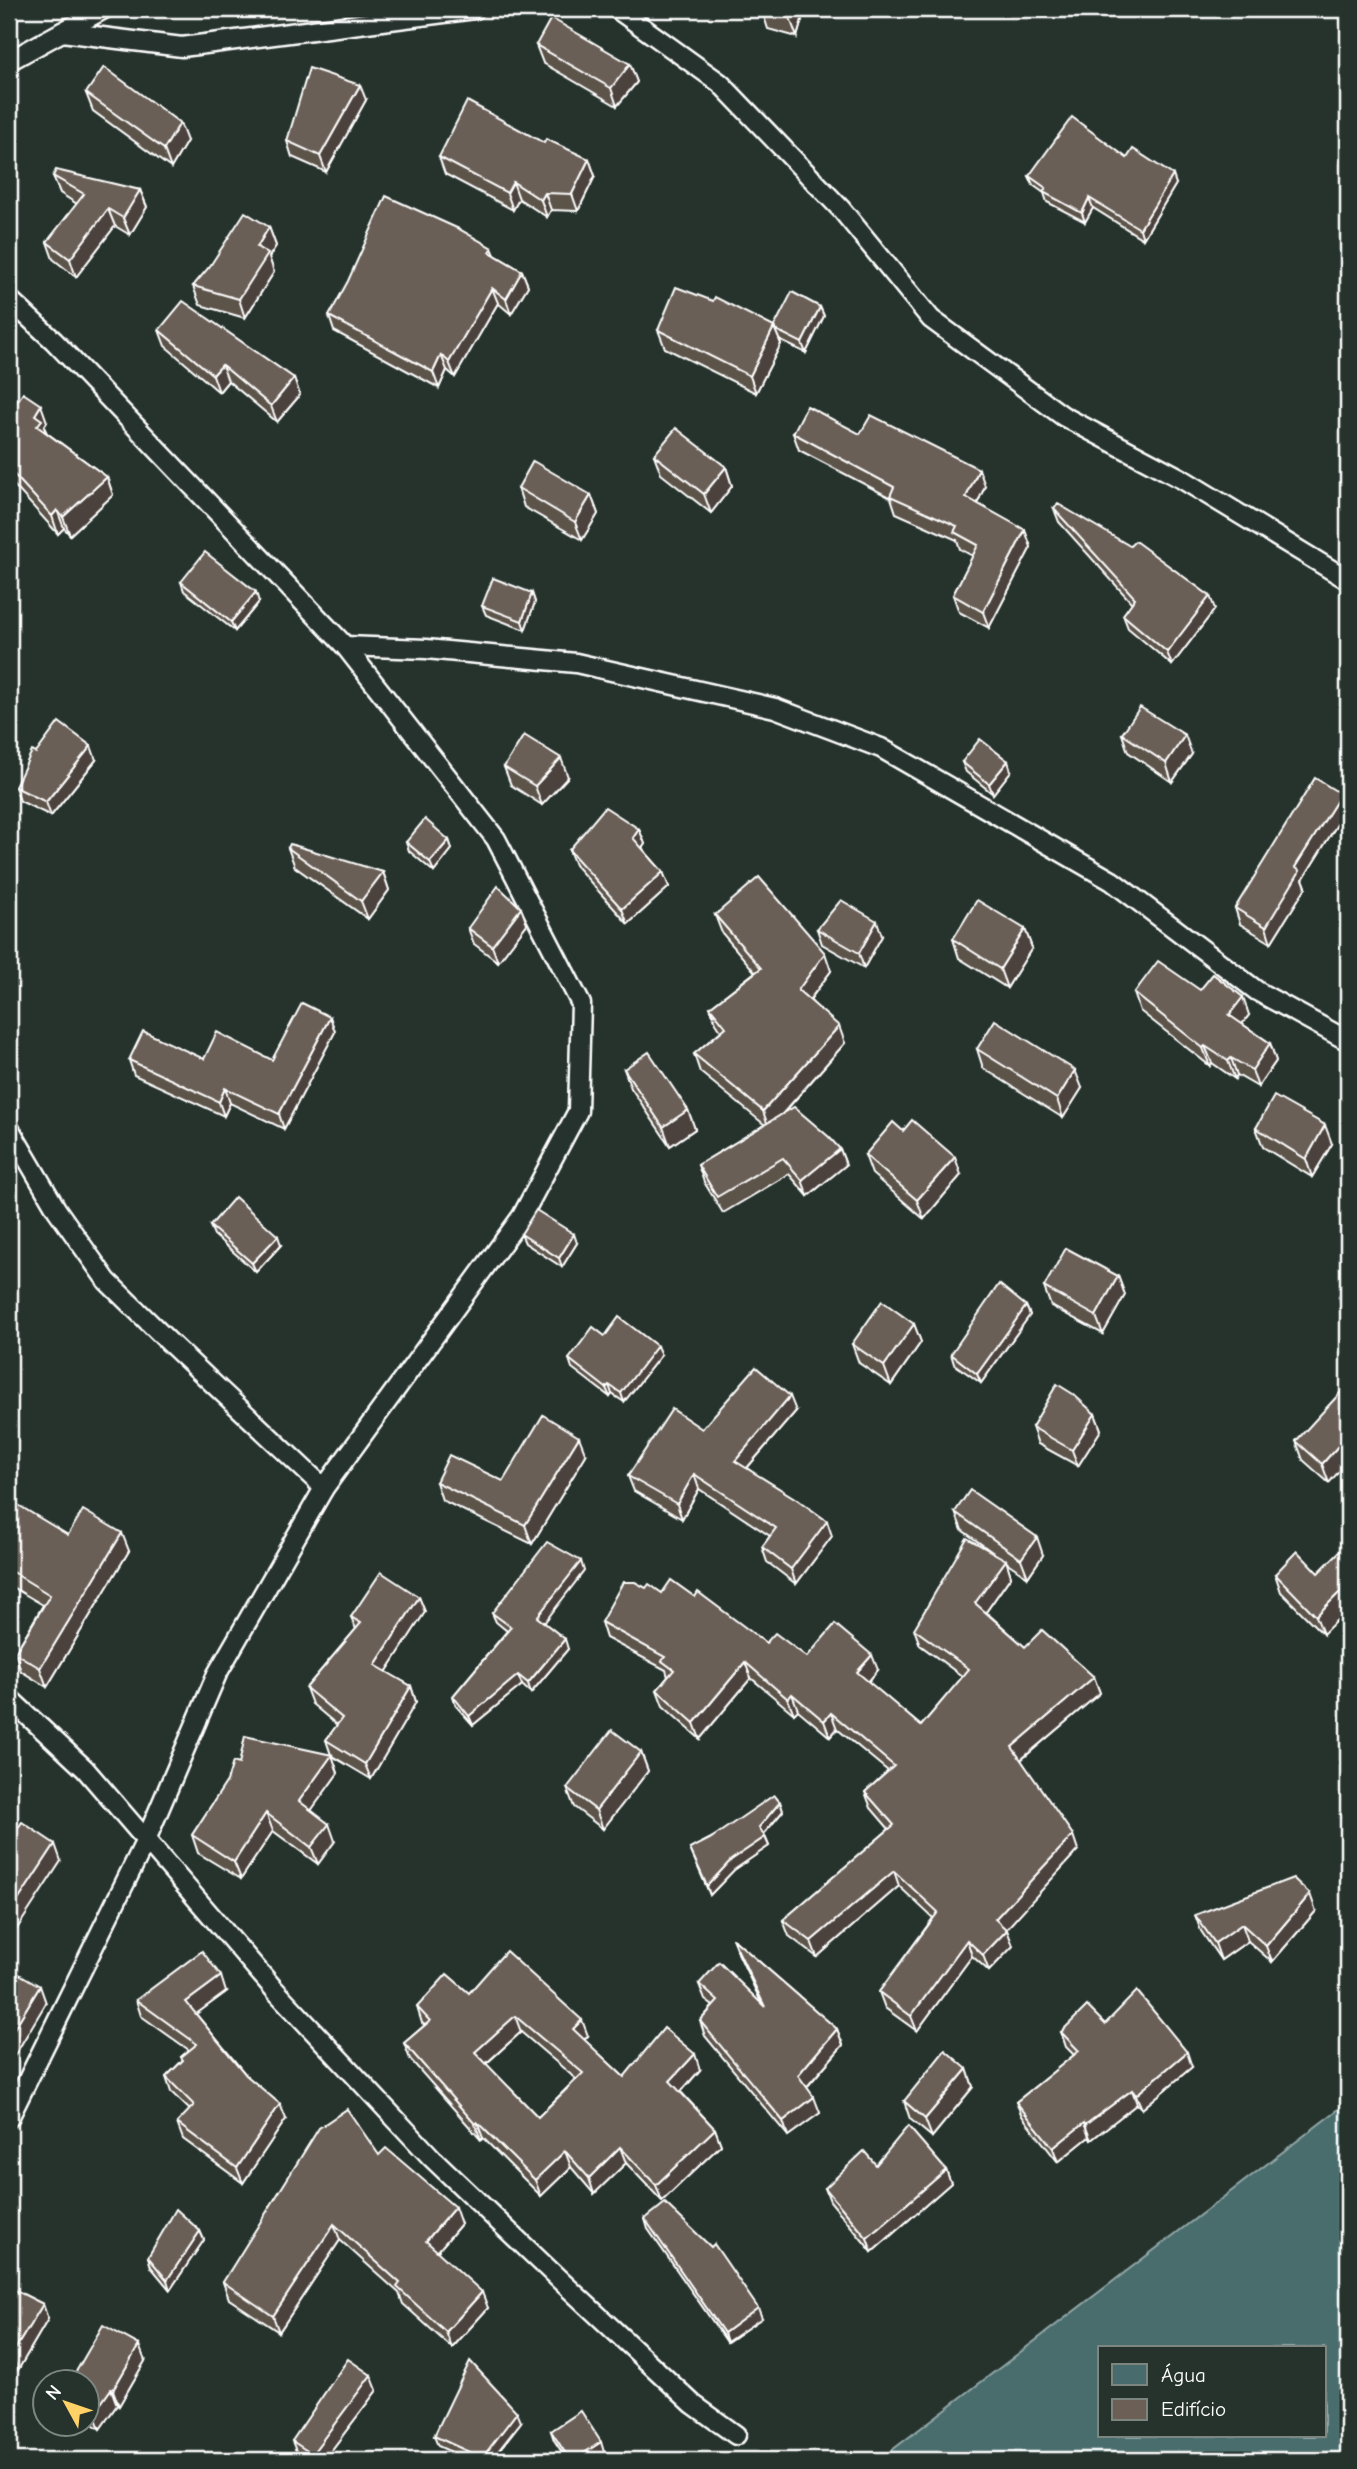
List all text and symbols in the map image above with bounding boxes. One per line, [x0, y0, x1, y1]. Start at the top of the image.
legend [1098, 2346, 1326, 2438]
text: Água [1161, 2363, 1206, 2387]
north arrow [32, 2368, 102, 2438]
text: N [41, 2381, 66, 2405]
text: Edifício [1161, 2397, 1226, 2421]

